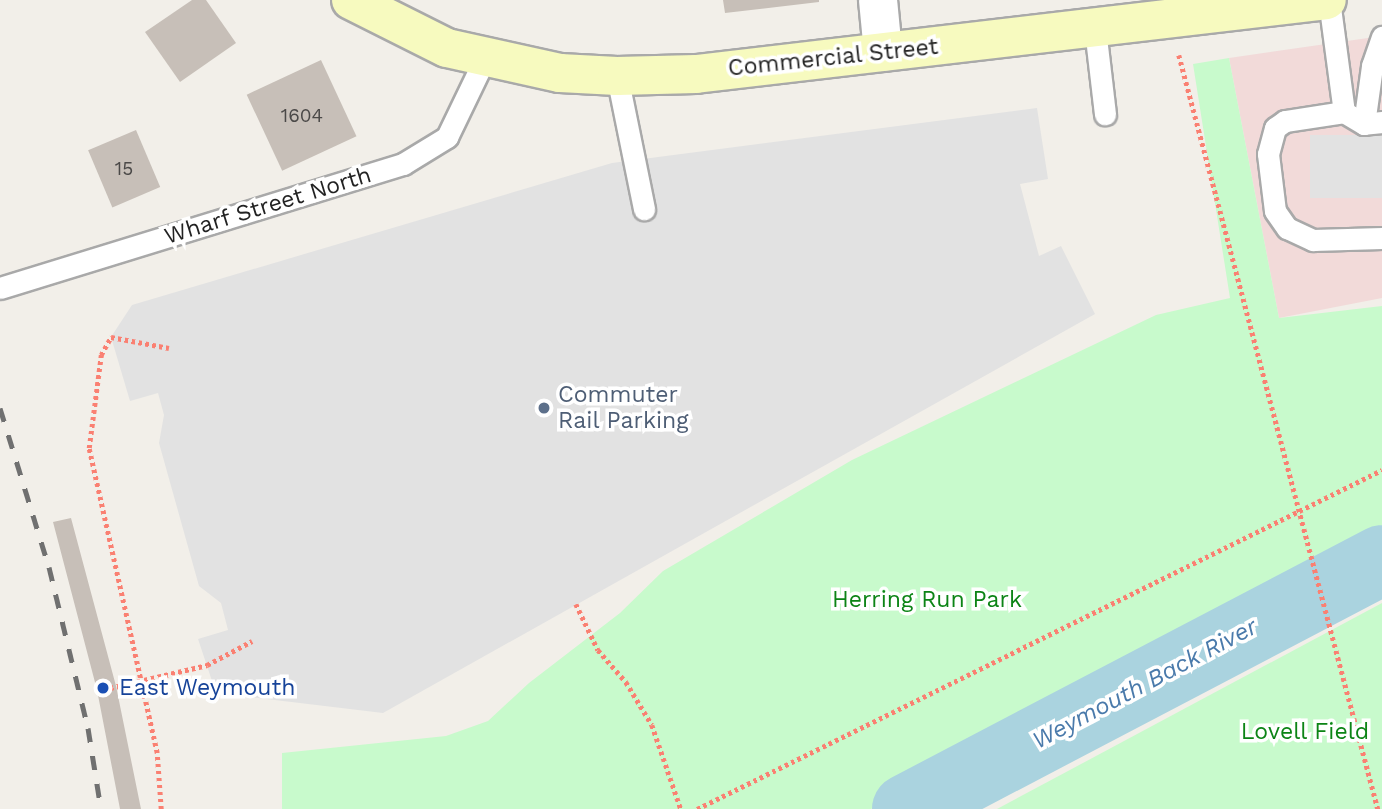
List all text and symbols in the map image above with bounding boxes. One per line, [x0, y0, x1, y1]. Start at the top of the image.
street label: Commercial Street [726, 33, 940, 83]
house number: 1604 [281, 105, 323, 127]
house number: 15 [115, 158, 133, 180]
street label: Wharf Street North [161, 161, 375, 251]
place label: Commuter Rail Parking [558, 381, 689, 435]
marker: Commuter Rail Parking [536, 400, 552, 416]
park label: Herring Run Park [832, 586, 1022, 614]
water label: Weymouth Back River [1027, 612, 1263, 756]
place label: East Weymouth [119, 674, 296, 702]
marker: East Weymouth [93, 678, 113, 698]
park label: Lovell Field [1240, 718, 1370, 746]

